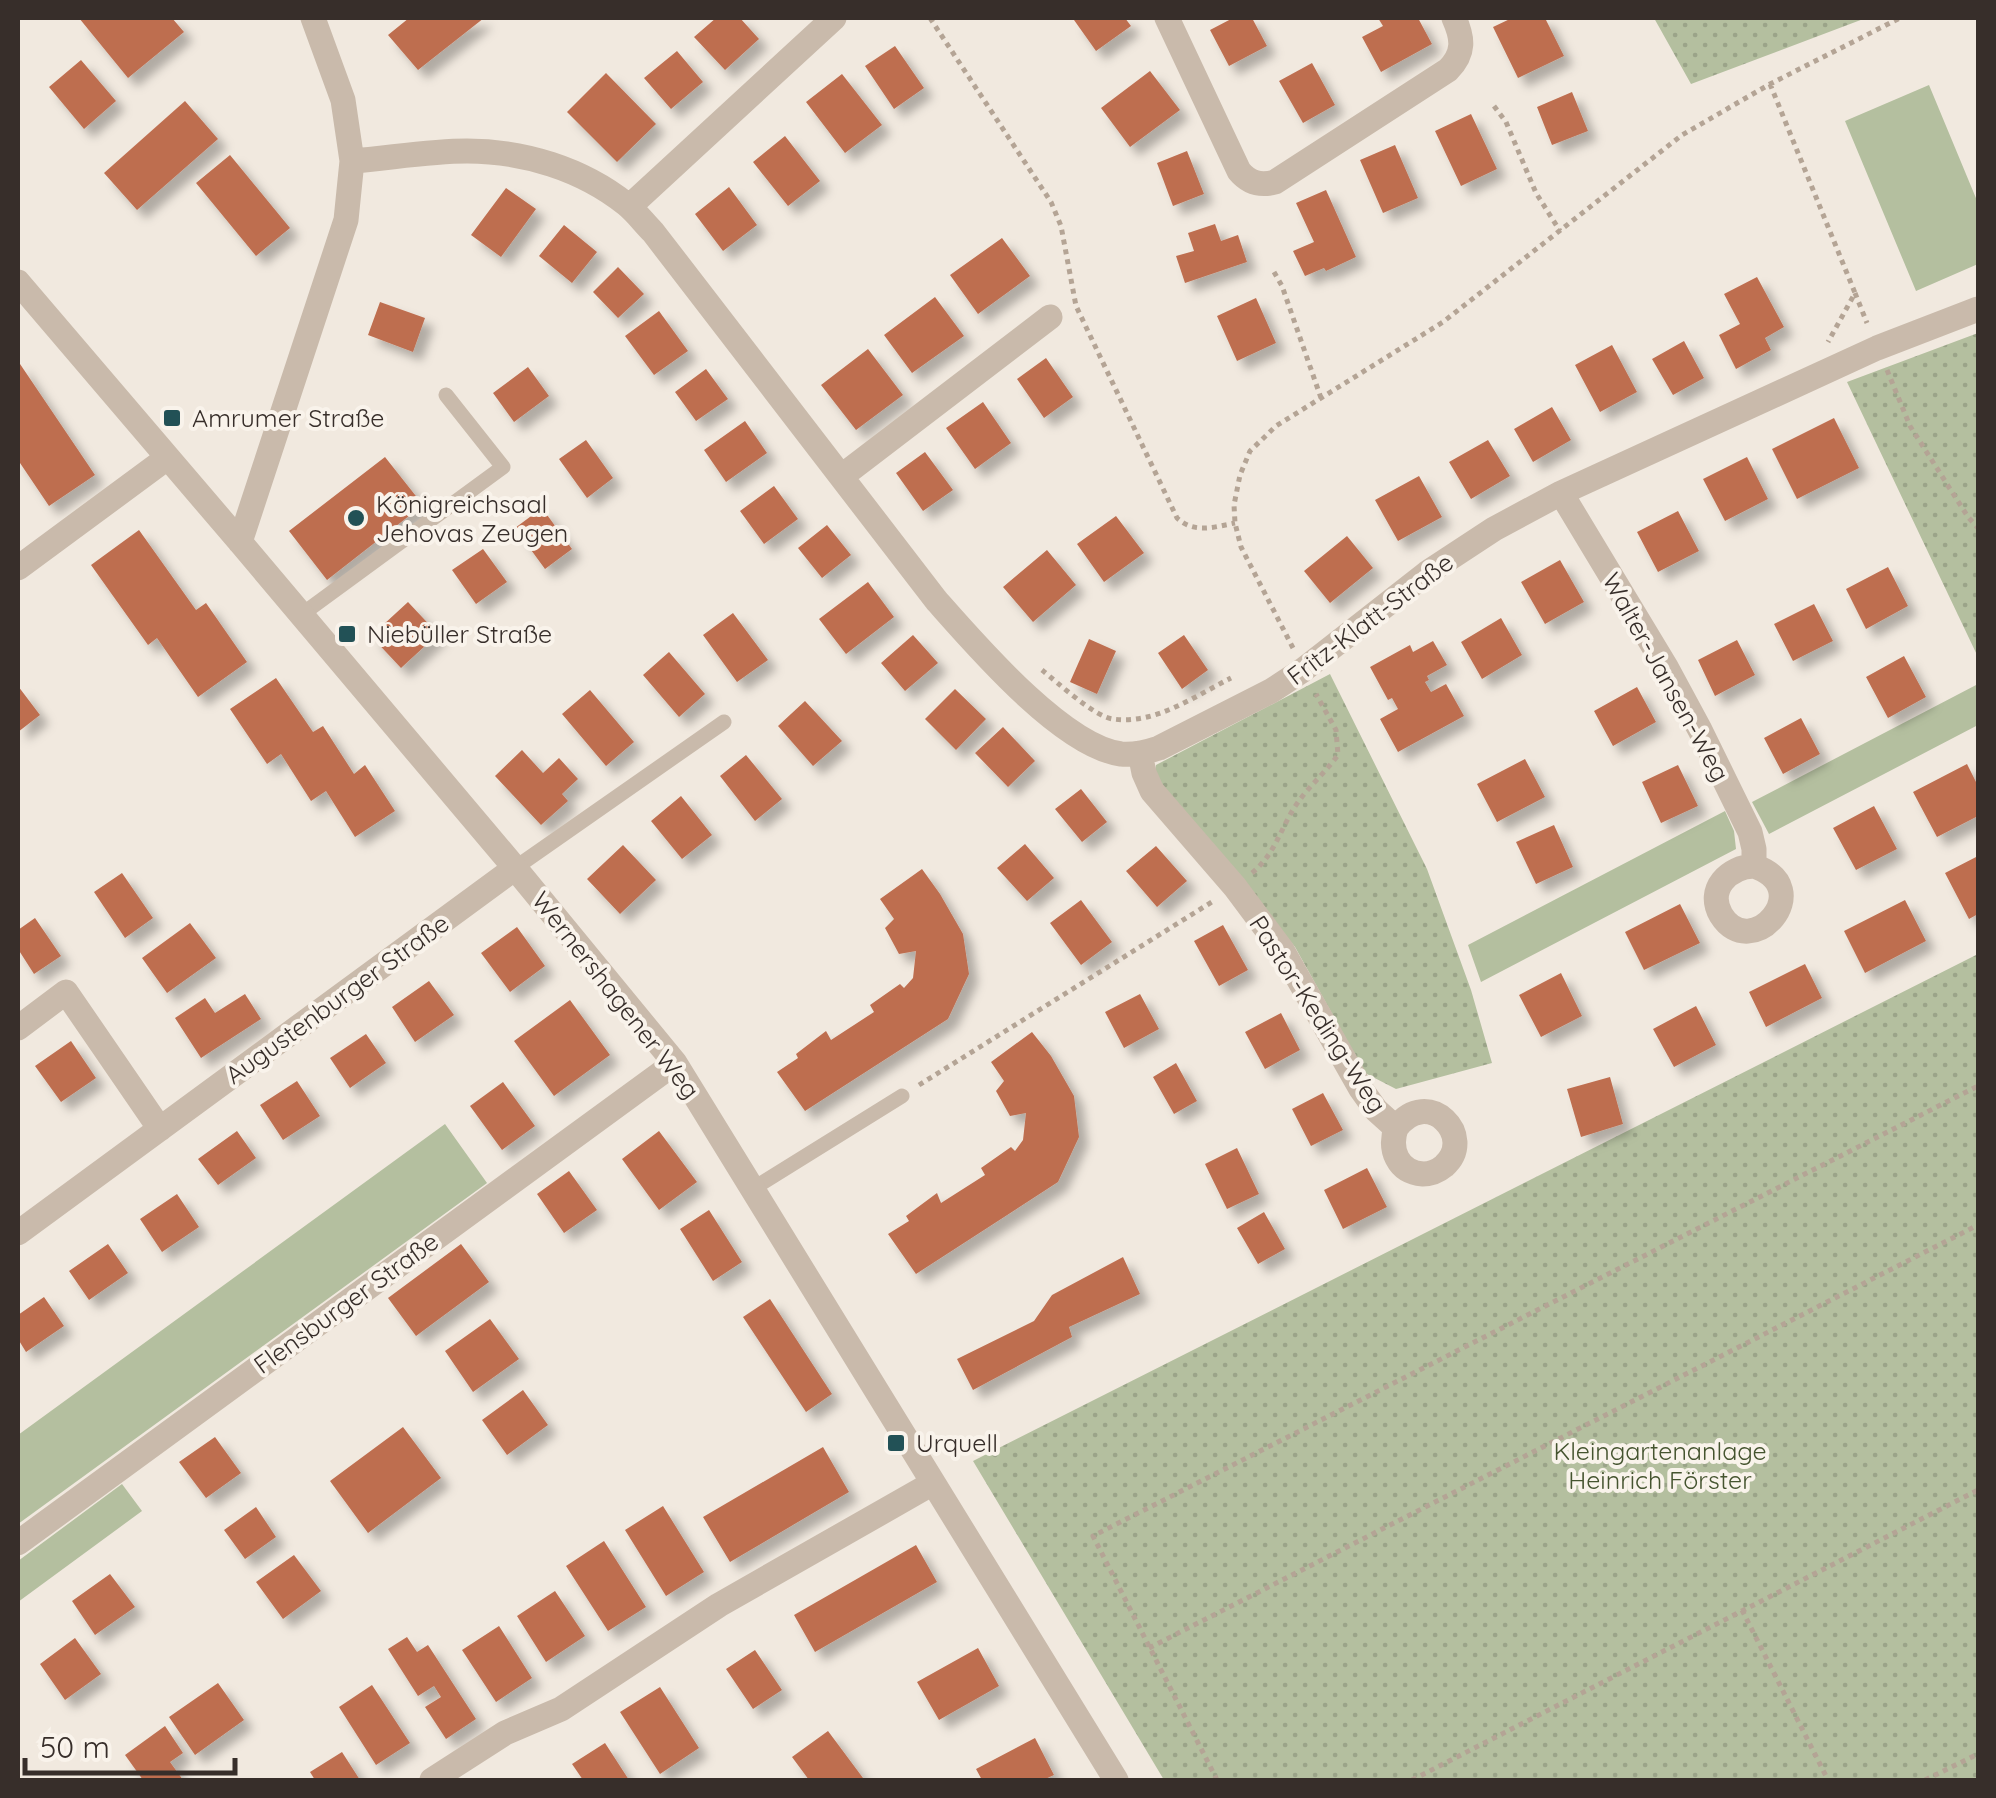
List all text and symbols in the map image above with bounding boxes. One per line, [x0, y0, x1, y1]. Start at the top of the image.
place label: Amrumer Straße [192, 402, 384, 433]
marker: Amrumer Straße [161, 407, 183, 429]
place label: Königreichsaal Jehovas Zeugen [376, 488, 568, 548]
marker: Königreichsaal Jehovas Zeugen [345, 507, 367, 529]
street label: Fritz-Klatt-Straße [1281, 546, 1459, 691]
street label: Walter-Jansen-Weg [1596, 567, 1737, 787]
place label: Niebüller Straße [367, 618, 552, 649]
marker: Niebüller Straße [336, 623, 358, 645]
street label: Wernershagener Weg [526, 885, 707, 1104]
street label: Augustenburger Straße [219, 907, 455, 1090]
street label: Pastor-Keding-Weg [1243, 909, 1394, 1118]
street label: Flensburger Straße [247, 1225, 444, 1380]
place label: Urquell [916, 1427, 998, 1458]
marker: Urquell [885, 1432, 907, 1454]
park label: Kleingartenanlage Heinrich Förster [1553, 1435, 1767, 1495]
scale bar [25, 1713, 235, 1775]
text: 50 m [40, 1728, 110, 1766]

